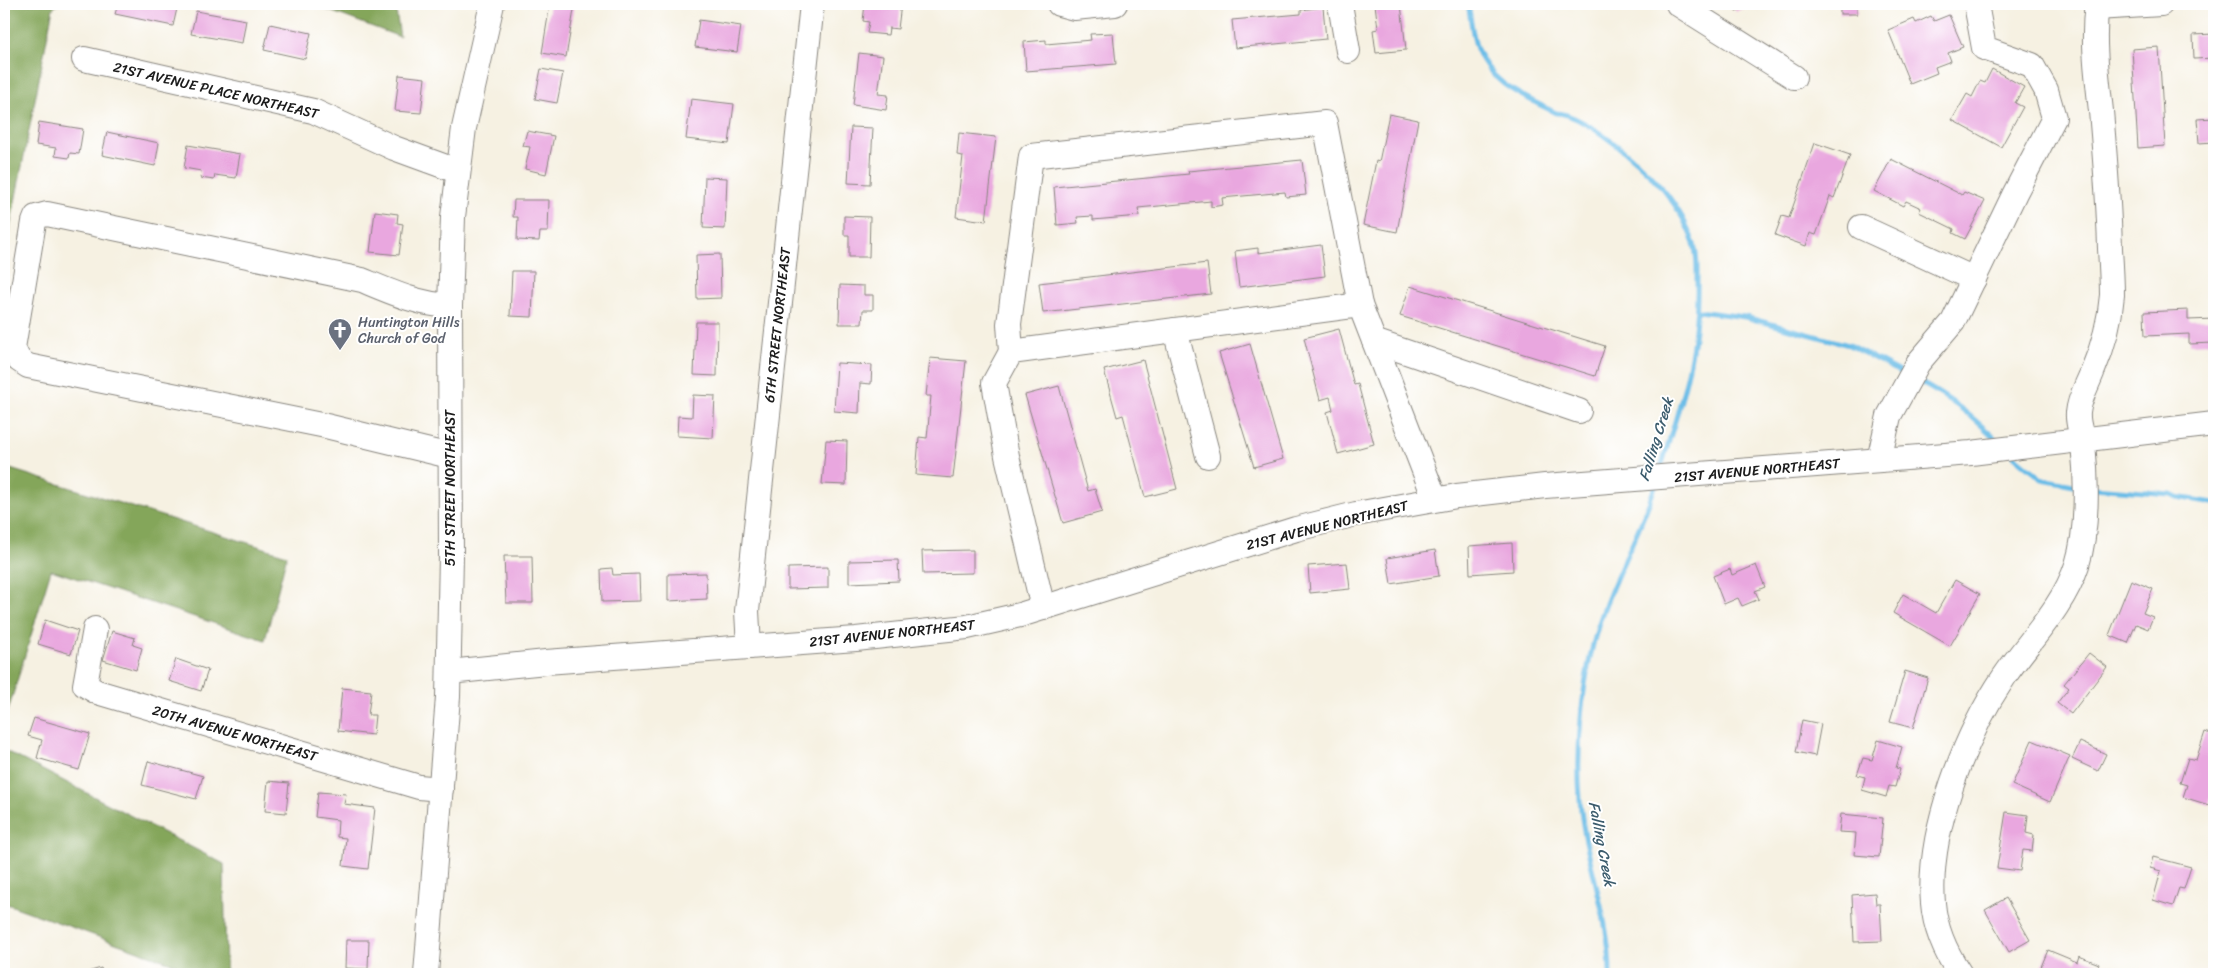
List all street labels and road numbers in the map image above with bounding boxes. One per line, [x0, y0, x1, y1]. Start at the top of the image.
street label: 21ST AVENUE PLACE NORTHEAST [111, 55, 322, 127]
street label: 6TH STREET NORTHEAST [757, 245, 798, 404]
street label: 5TH STREET NORTHEAST [438, 409, 463, 566]
street label: 21ST AVENUE NORTHEAST [1673, 451, 1842, 490]
street label: 21ST AVENUE NORTHEAST [1243, 493, 1412, 558]
street label: 21ST AVENUE NORTHEAST [808, 612, 977, 655]
street label: 20TH AVENUE NORTHEAST [149, 698, 322, 769]

